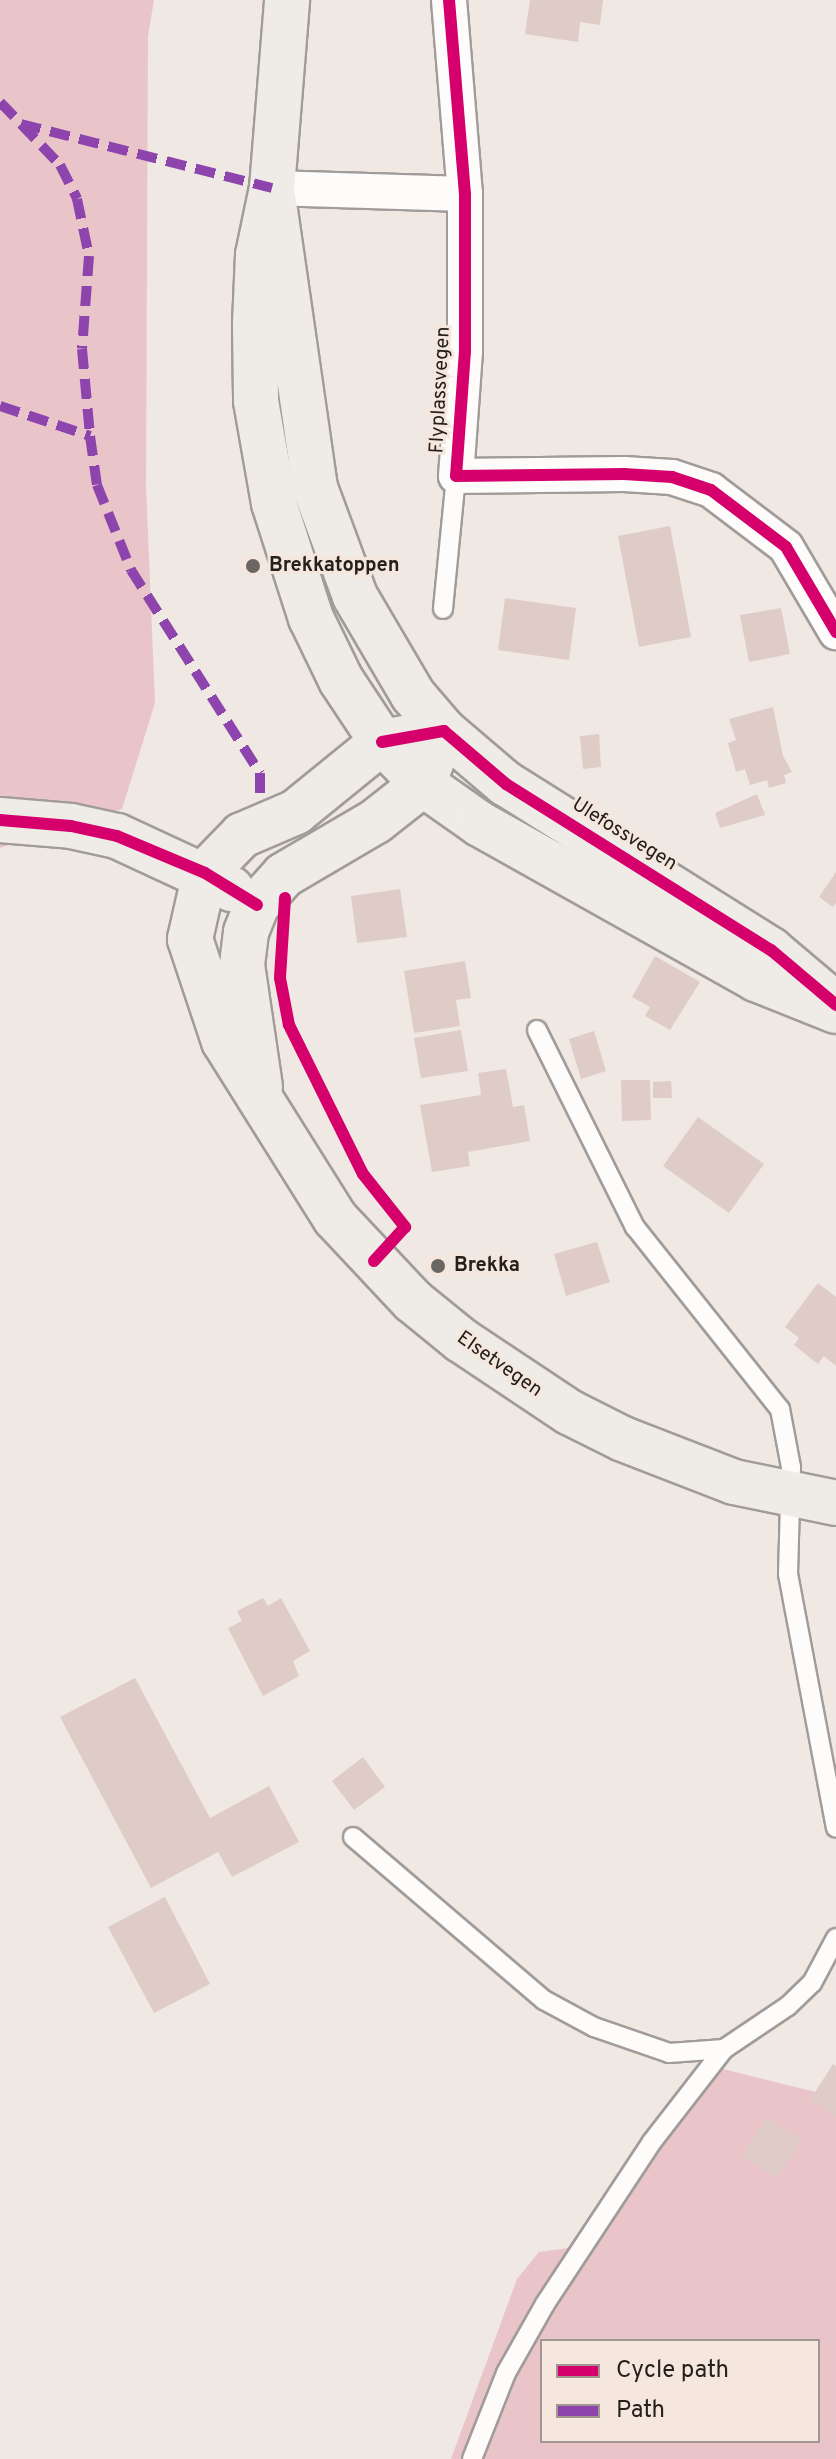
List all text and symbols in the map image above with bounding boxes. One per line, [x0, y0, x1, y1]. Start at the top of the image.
street label: Flyplassvegen [426, 326, 456, 454]
place label: Brekkatoppen [269, 554, 400, 578]
marker: Brekkatoppen [244, 557, 262, 575]
street label: Ulefossvegen [567, 793, 681, 877]
place label: Brekka [454, 1254, 520, 1278]
marker: Brekka [429, 1257, 447, 1275]
street label: Elsetvegen [452, 1327, 546, 1403]
legend [540, 2339, 820, 2443]
text: Cycle path [616, 2356, 729, 2386]
text: Path [616, 2396, 665, 2426]

